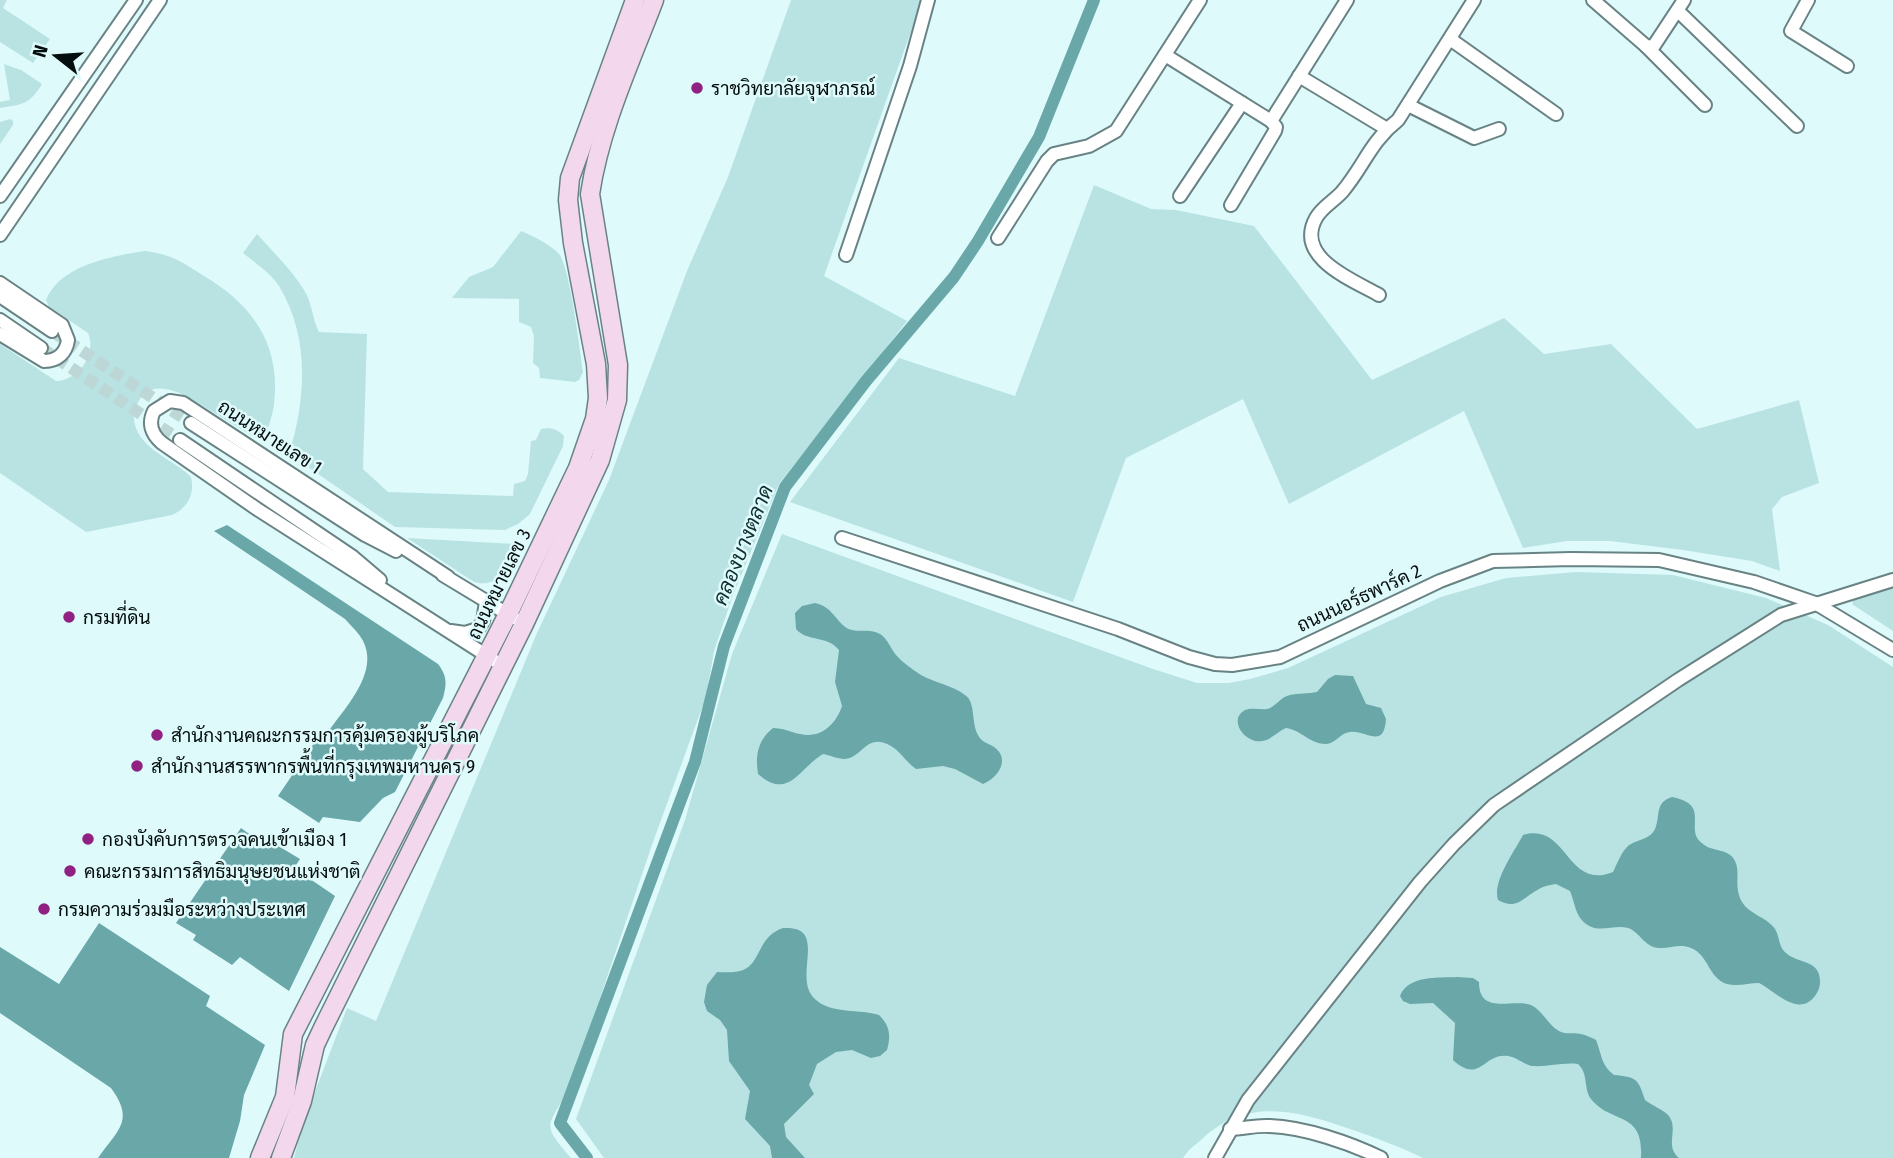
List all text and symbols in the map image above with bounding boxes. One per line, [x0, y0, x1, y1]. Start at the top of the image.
north arrow [21, 21, 91, 91]
text: N [28, 42, 53, 60]
place label: ราชวิทยาลัยจุฬาภรณ์ [711, 76, 875, 101]
marker: ราชวิทยาลัยจุฬาภรณ์ [689, 80, 705, 96]
street label: ถนนหมายเลข 1 [214, 395, 326, 479]
water label: คลองบางตลาด [707, 481, 779, 609]
street label: ถนนหมายเลข 3 [462, 525, 536, 643]
street label: ถนนนอร์ธพาร์ค 2 [1293, 558, 1425, 637]
place label: กรมที่ดิน [83, 600, 151, 629]
marker: กรมที่ดิน [61, 609, 77, 625]
place label: สำนักงานคณะกรรมการคุ้มครองผู้บริโภค [171, 723, 479, 749]
marker: สำนักงานคณะกรรมการคุ้มครองผู้บริโภค [149, 727, 165, 743]
place label: สำนักงานสรรพากรพื้นที่กรุงเทพมหานคร 9 [151, 748, 475, 779]
marker: สำนักงานสรรพากรพื้นที่กรุงเทพมหานคร 9 [129, 758, 145, 774]
place label: กองบังคับการตรวจคนเข้าเมือง 1 [102, 828, 347, 851]
marker: กองบังคับการตรวจคนเข้าเมือง 1 [80, 831, 96, 847]
place label: คณะกรรมการสิทธิมนุษยชนแห่งชาติ [84, 860, 361, 884]
marker: คณะกรรมการสิทธิมนุษยชนแห่งชาติ [62, 863, 78, 879]
place label: กรมความร่วมมือระหว่างประเทศ [58, 898, 306, 921]
marker: กรมความร่วมมือระหว่างประเทศ [36, 901, 52, 917]

